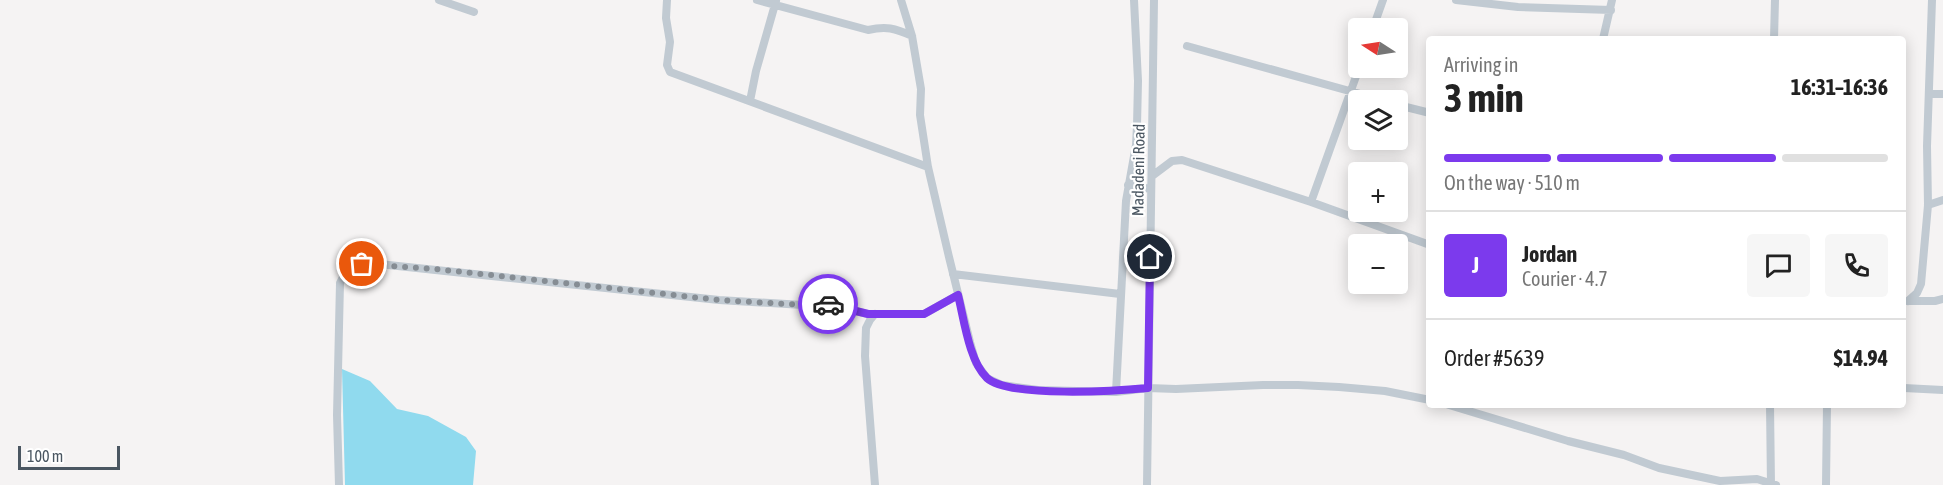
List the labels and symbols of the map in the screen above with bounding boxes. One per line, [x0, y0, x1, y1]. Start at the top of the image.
north arrow [1348, 18, 1408, 78]
street label: Madadeni Road [1128, 124, 1148, 216]
pin [1124, 231, 1175, 282]
pin [336, 238, 387, 289]
courier [798, 274, 858, 334]
scale bar [18, 443, 120, 470]

